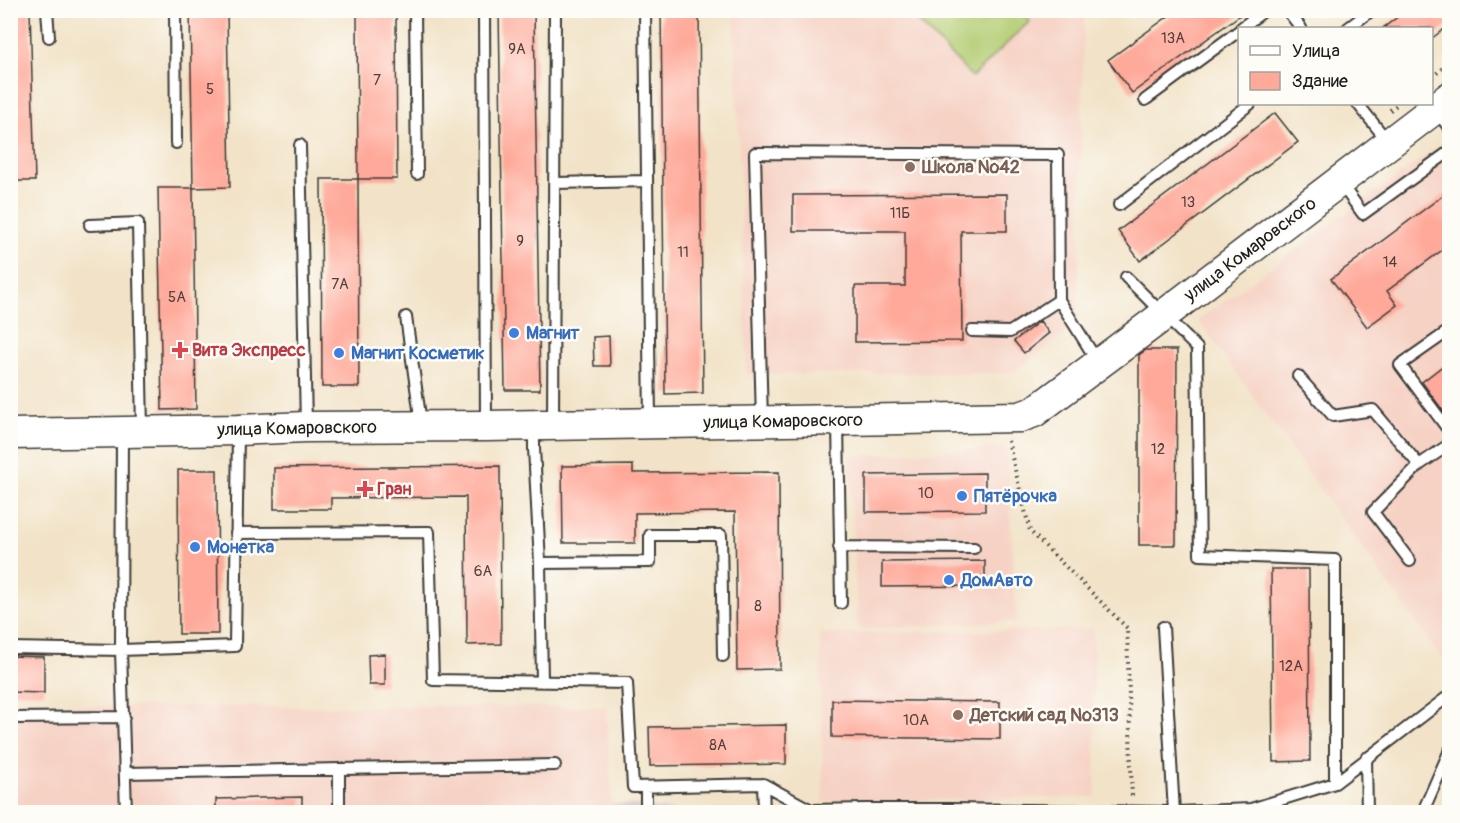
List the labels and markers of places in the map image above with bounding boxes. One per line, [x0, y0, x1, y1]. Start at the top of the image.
place label: Школа №42 [921, 156, 1020, 179]
marker: Школа №42 [903, 160, 917, 174]
place label: Магнит [526, 322, 580, 345]
marker: Магнит [507, 326, 521, 340]
place label: Вита Экспресс [192, 339, 306, 362]
place label: Магнит Косметик [351, 342, 485, 365]
marker: Вита Экспресс [173, 343, 187, 357]
marker: Магнит Косметик [332, 346, 346, 360]
place label: Гран [377, 478, 411, 501]
marker: Гран [358, 482, 372, 496]
place label: Пятёрочка [974, 485, 1058, 508]
marker: Пятёрочка [955, 489, 969, 503]
place label: Монетка [207, 536, 275, 559]
marker: Монетка [188, 540, 202, 554]
place label: ДомАвто [960, 569, 1033, 592]
marker: ДомАвто [942, 573, 956, 587]
place label: Детский сад №313 [969, 704, 1119, 727]
marker: Детский сад №313 [951, 708, 965, 722]

